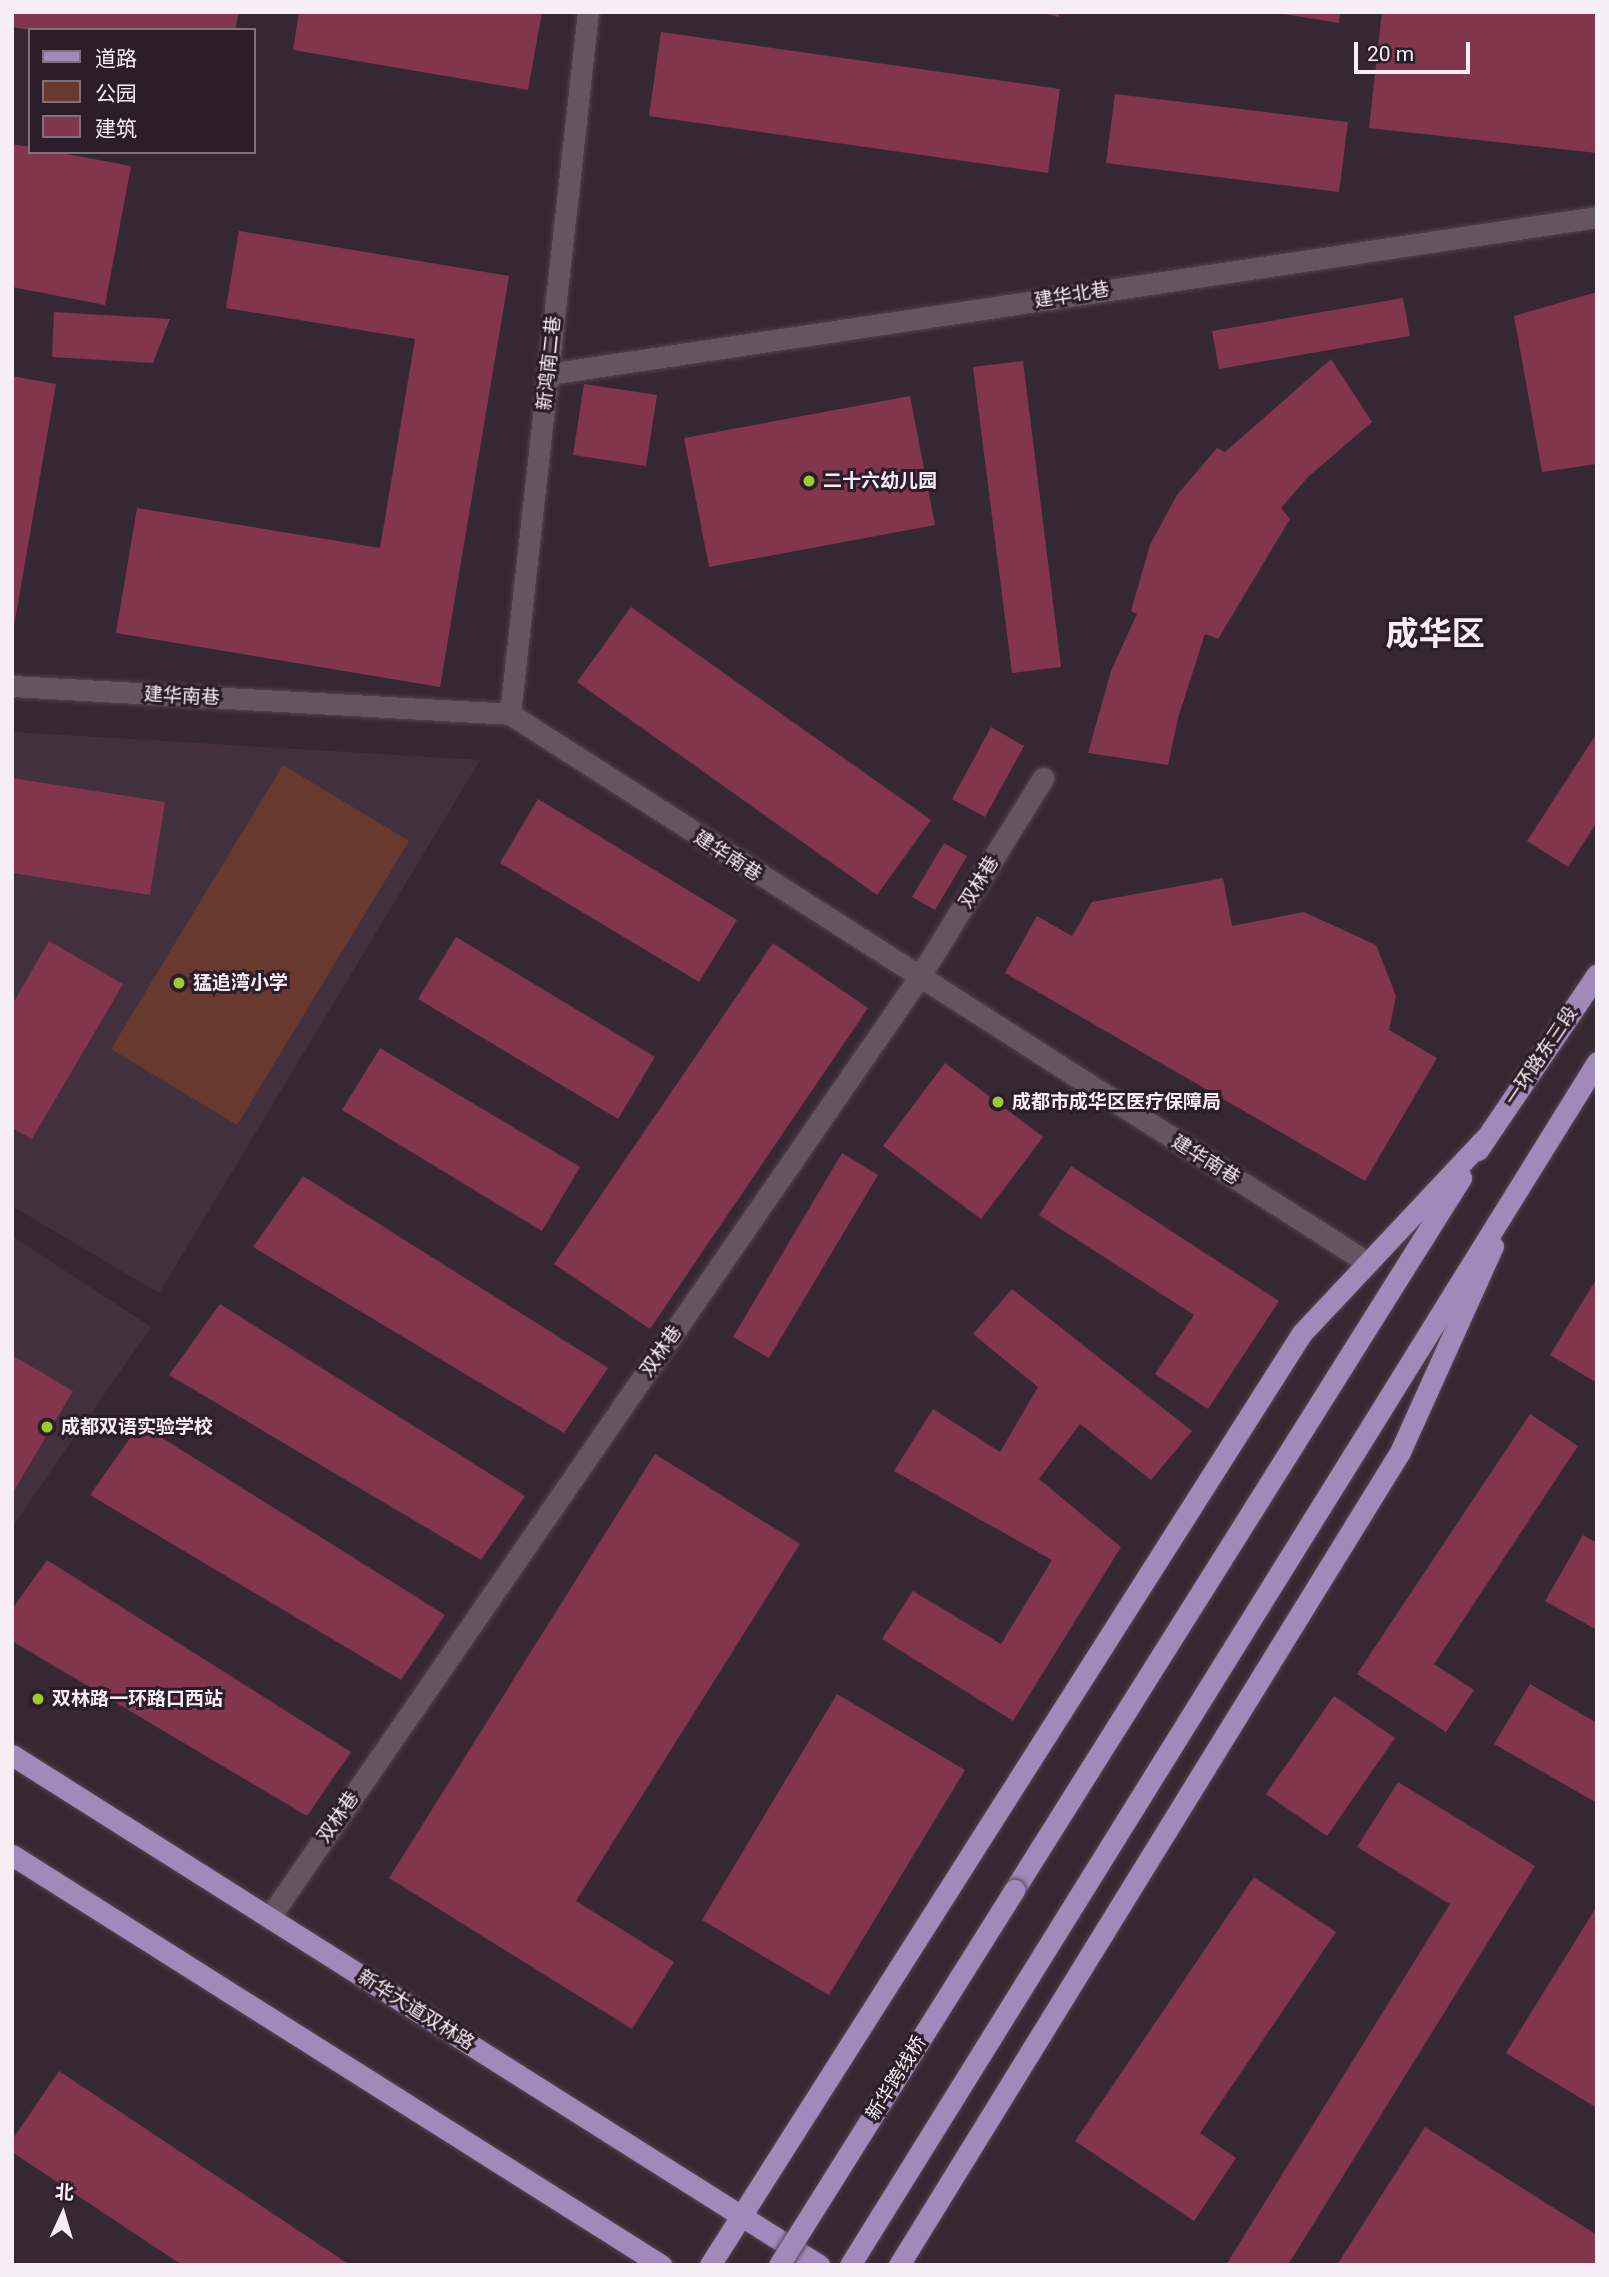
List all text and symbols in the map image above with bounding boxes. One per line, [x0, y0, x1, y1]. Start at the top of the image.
legend [28, 28, 256, 154]
scale bar [1357, 28, 1472, 72]
text: 20 m [1367, 42, 1414, 66]
text: 道路 [95, 47, 137, 71]
text: 公园 [95, 82, 137, 106]
text: 建筑 [95, 117, 137, 141]
street label: 建华北巷 [1033, 278, 1111, 312]
street label: 新鸿南二巷 [533, 315, 565, 411]
place label: 二十六幼儿园 [823, 470, 937, 492]
marker: 二十六幼儿园 [801, 473, 817, 489]
district label: 成华区 [1386, 614, 1484, 654]
street label: 建华南巷 [143, 683, 221, 709]
street label: 建华南巷 [690, 826, 766, 886]
street label: 双林巷 [954, 852, 1004, 912]
place label: 猛追湾小学 [193, 972, 288, 994]
marker: 猛追湾小学 [171, 975, 187, 991]
street label: 一环路东三段 [1500, 1002, 1582, 1110]
place label: 成都市成华区医疗保障局 [1012, 1091, 1221, 1113]
marker: 成都市成华区医疗保障局 [990, 1094, 1006, 1110]
street label: 建华南巷 [1168, 1130, 1244, 1190]
street label: 双林巷 [635, 1321, 687, 1381]
place label: 成都双语实验学校 [61, 1416, 213, 1438]
marker: 成都双语实验学校 [39, 1419, 55, 1435]
place label: 双林路一环路口西站 [52, 1688, 223, 1710]
marker: 双林路一环路口西站 [30, 1691, 46, 1707]
street label: 双林巷 [312, 1787, 364, 1847]
street label: 新华大道双林路 [354, 1965, 478, 2055]
street label: 新华跨线桥 [861, 2032, 931, 2124]
north arrow [28, 2179, 98, 2249]
text: 北 [54, 2180, 75, 2205]

